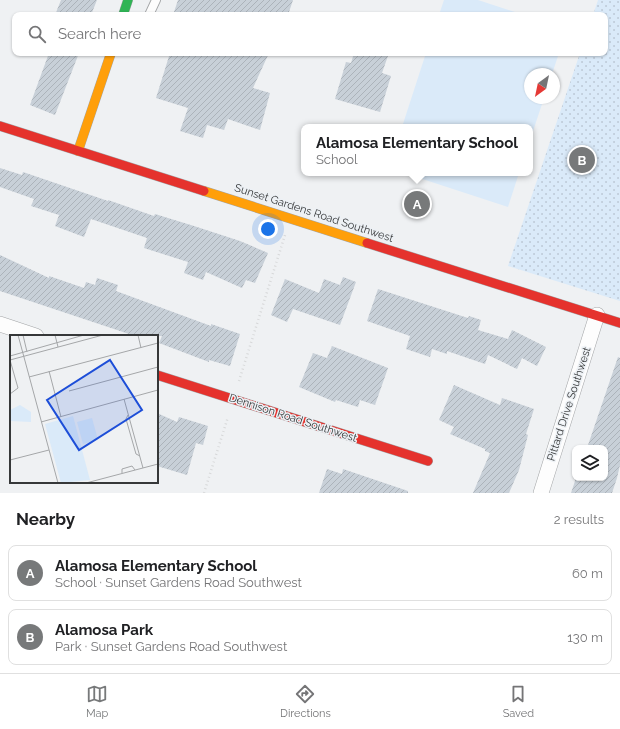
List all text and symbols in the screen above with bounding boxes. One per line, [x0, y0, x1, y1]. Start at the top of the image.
search box [12, 12, 608, 56]
icon: search [26, 23, 48, 45]
text: Search here [58, 25, 141, 43]
north arrow [524, 68, 560, 104]
popup [301, 124, 533, 176]
text: Alamosa Elementary School [316, 134, 518, 152]
pin: B [569, 145, 595, 175]
text: School [316, 152, 358, 167]
street label: Sunset Gardens Road Southwest [233, 181, 395, 245]
pin: A [404, 189, 430, 219]
your location [258, 219, 278, 239]
inset map [10, 335, 158, 483]
street label: Pittard Drive Southwest [544, 345, 594, 463]
street label: Dennison Road Southwest [227, 391, 359, 445]
map controls [572, 445, 608, 481]
button: layers [572, 445, 608, 481]
text: Nearby [16, 509, 75, 529]
text: 2 results [554, 512, 604, 527]
text: Alamosa Elementary School [55, 557, 257, 575]
text: A [26, 566, 34, 581]
text: 60 m [572, 566, 603, 581]
text: School · Sunset Gardens Road Southwest [55, 575, 302, 590]
text: Alamosa Park [55, 621, 153, 639]
text: B [26, 630, 34, 645]
text: 130 m [567, 630, 603, 645]
text: Park · Sunset Gardens Road Southwest [55, 639, 287, 654]
tab: Map [86, 683, 108, 720]
tab: Directions [280, 683, 331, 720]
tab: Saved [503, 683, 534, 720]

